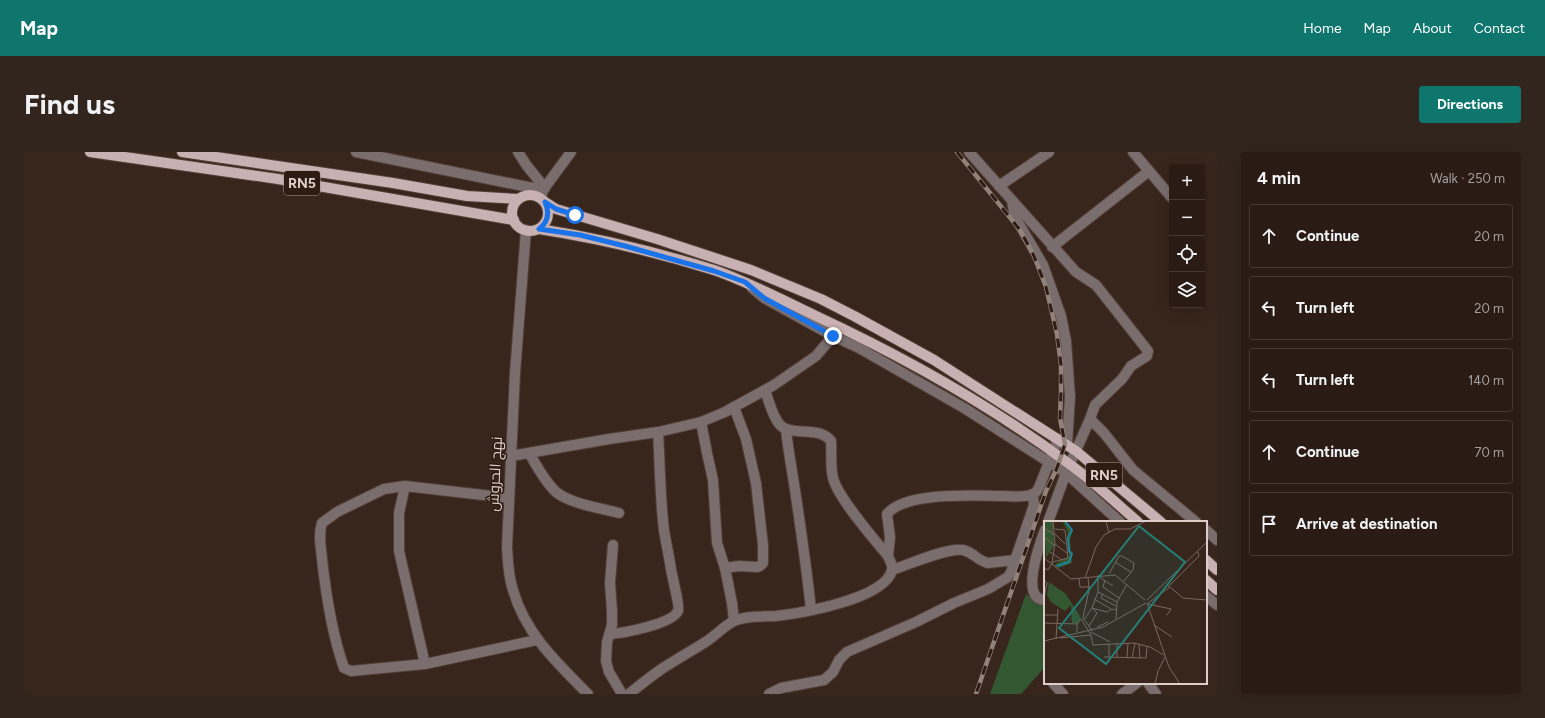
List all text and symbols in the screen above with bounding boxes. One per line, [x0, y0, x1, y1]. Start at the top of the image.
text: Map [20, 17, 58, 40]
text: Home [1303, 20, 1342, 37]
text: Map [1364, 20, 1391, 37]
text: About [1413, 20, 1452, 37]
text: Contact [1474, 20, 1525, 37]
button: Directions [1419, 86, 1521, 123]
text: Find us [24, 87, 115, 121]
map controls [1169, 164, 1205, 308]
button: + [1169, 164, 1205, 200]
text: 4 min [1257, 168, 1301, 188]
road number: RN5 [284, 171, 320, 195]
text: Walk · 250 m [1430, 171, 1505, 186]
button: − [1169, 200, 1205, 236]
route start [566, 206, 584, 224]
icon: ahead [1258, 225, 1280, 247]
text: Continue [1296, 227, 1359, 245]
text: 20 m [1474, 229, 1504, 244]
button: locate [1169, 236, 1205, 272]
button: layers [1169, 272, 1205, 308]
icon: left [1258, 297, 1280, 319]
text: Turn left [1296, 299, 1354, 317]
text: 20 m [1474, 301, 1504, 316]
route end [824, 327, 842, 345]
icon: left [1258, 369, 1280, 391]
text: Turn left [1296, 371, 1354, 389]
text: 140 m [1468, 373, 1504, 388]
street label: نهج الحروش [484, 436, 508, 512]
icon: ahead [1258, 441, 1280, 463]
text: Continue [1296, 443, 1359, 461]
text: 70 m [1474, 445, 1504, 460]
road number: RN5 [1086, 463, 1122, 487]
icon: arrive [1258, 513, 1280, 535]
text: Arrive at destination [1296, 515, 1437, 533]
inset map [1044, 521, 1207, 684]

